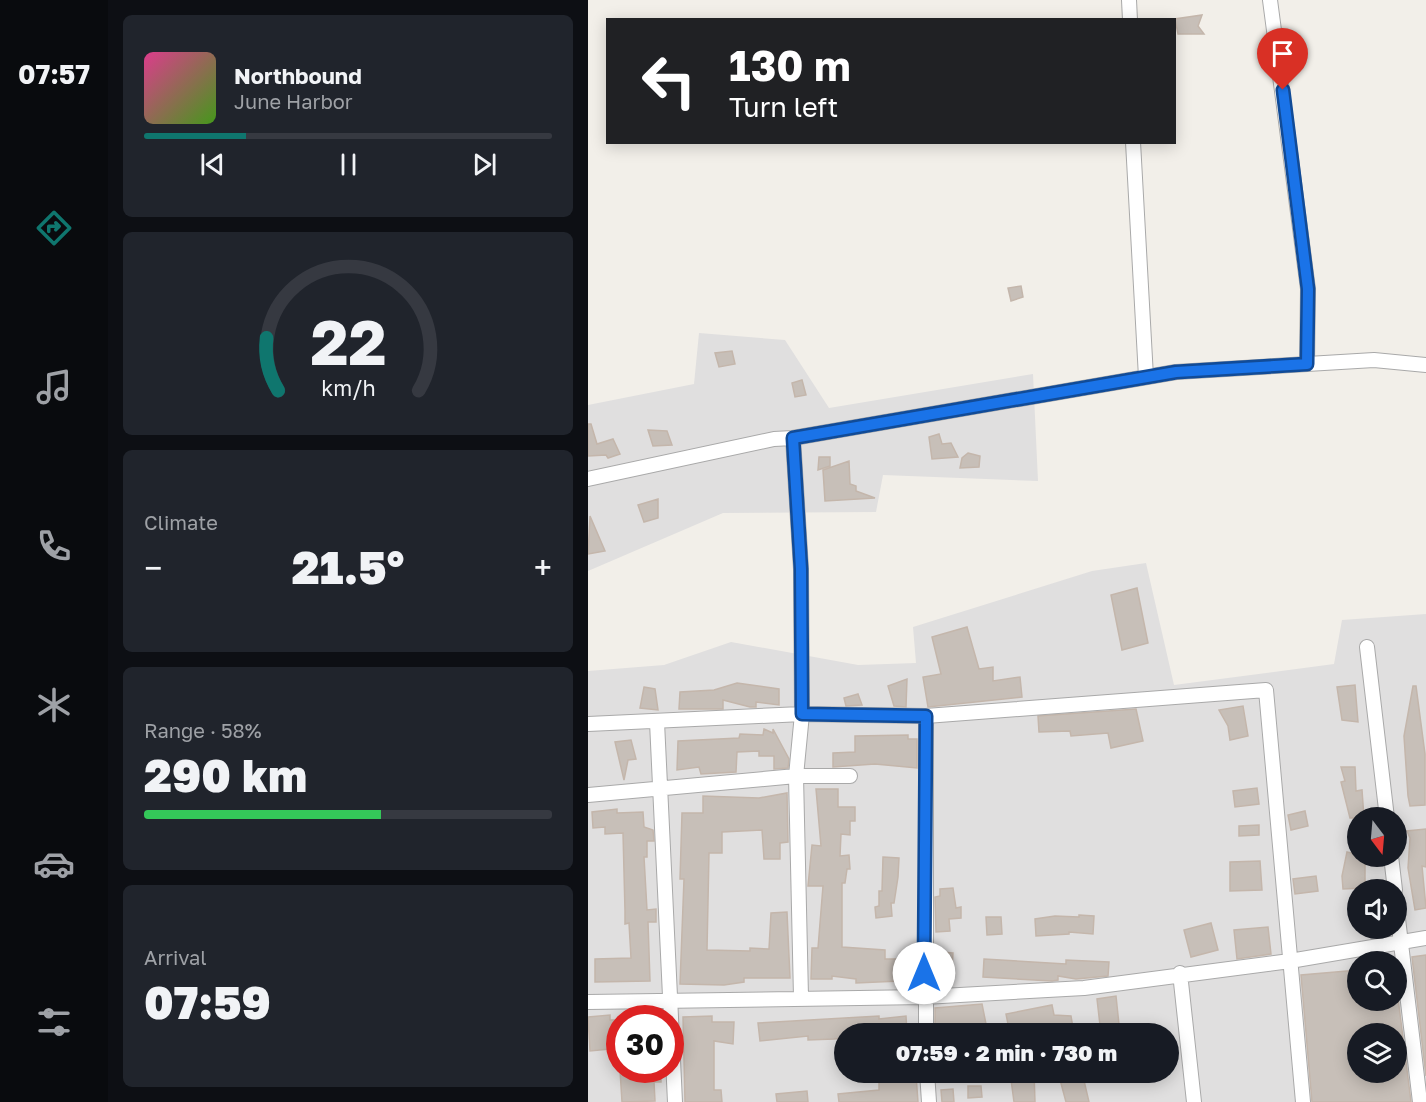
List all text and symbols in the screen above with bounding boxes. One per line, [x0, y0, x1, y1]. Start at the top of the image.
pin [1257, 28, 1308, 90]
icon: arrive [1266, 37, 1299, 70]
text: 130 m [729, 40, 851, 90]
icon: left [630, 42, 708, 120]
text: 07:57 [18, 58, 90, 90]
text: Northbound [234, 62, 362, 89]
text: June Harbor [234, 89, 353, 113]
text: Turn left [729, 91, 838, 123]
icon: previous [196, 148, 229, 181]
icon: pause [332, 148, 365, 181]
icon: next [468, 148, 501, 181]
icon: directions [33, 207, 75, 249]
text: 22 [310, 304, 386, 379]
icon: music [33, 366, 75, 408]
text: km/h [321, 375, 375, 401]
text: Climate [144, 510, 218, 534]
icon: phone [33, 525, 75, 567]
text: 21.5° [292, 540, 404, 594]
text: − [144, 548, 162, 587]
text: + [534, 548, 552, 587]
icon: climate [33, 684, 75, 726]
text: Range · 58% [144, 718, 262, 742]
text: 290 km [144, 748, 307, 802]
north arrow [1347, 807, 1407, 867]
map controls [1347, 807, 1407, 1083]
icon: car [33, 843, 75, 885]
button: sound [1347, 879, 1407, 939]
position arrow [892, 941, 956, 1005]
text: Arrival [144, 945, 207, 969]
button: search [1347, 951, 1407, 1011]
text: 07:59 [144, 975, 271, 1029]
icon: filters [33, 1001, 75, 1043]
speed limit sign: 30 [606, 1005, 684, 1083]
button: layers [1347, 1023, 1407, 1083]
text: 07:59 · 2 min · 730 m [896, 1039, 1117, 1066]

